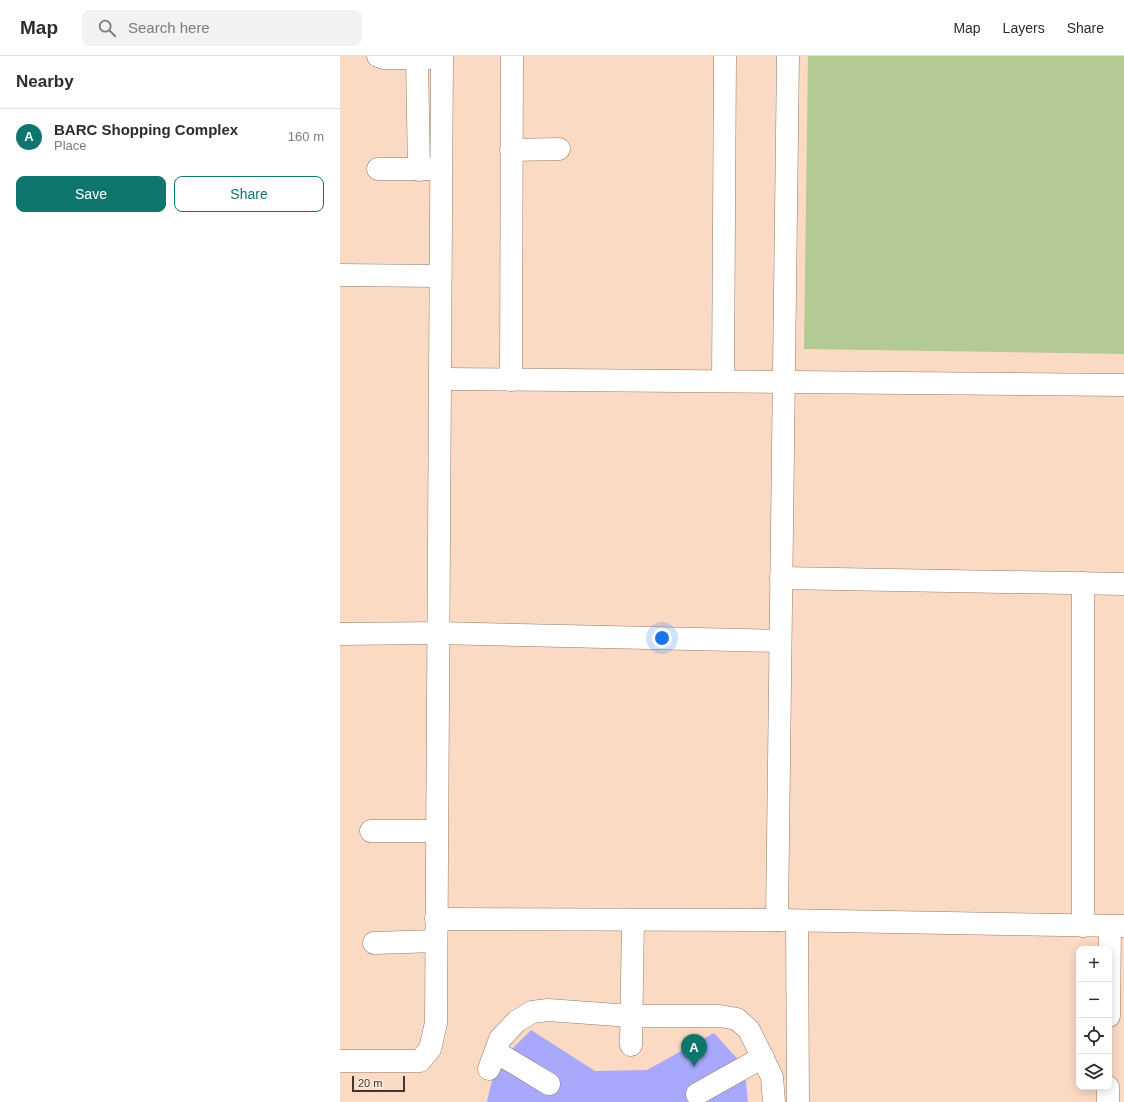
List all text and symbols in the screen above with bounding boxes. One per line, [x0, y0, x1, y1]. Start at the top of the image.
search box [82, 10, 362, 46]
text: Map [20, 17, 58, 38]
icon: search [96, 17, 118, 39]
text: Search here [128, 19, 210, 36]
text: Map [953, 20, 981, 36]
text: Layers [1003, 20, 1045, 36]
text: Share [1067, 20, 1104, 36]
text: Nearby [16, 72, 74, 91]
text: BARC Shopping Complex [54, 121, 238, 138]
text: A [24, 129, 34, 144]
text: 160 m [288, 129, 324, 144]
text: Place [54, 138, 87, 153]
button: Save [16, 176, 166, 212]
button: Share [174, 176, 324, 212]
your location [652, 628, 672, 648]
map controls [1076, 946, 1112, 1090]
button: + [1076, 946, 1112, 982]
button: − [1076, 982, 1112, 1018]
button: locate [1076, 1018, 1112, 1054]
pin: A [681, 1034, 707, 1067]
button: layers [1076, 1054, 1112, 1090]
scale bar [352, 1074, 405, 1093]
text: 20 m [358, 1077, 382, 1089]

